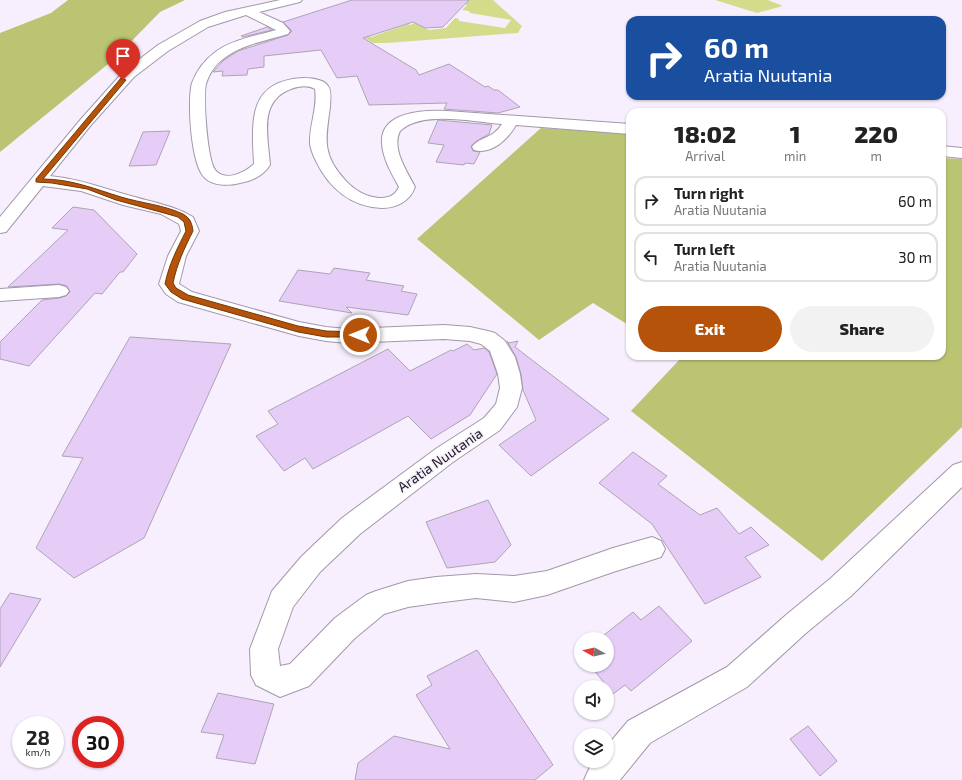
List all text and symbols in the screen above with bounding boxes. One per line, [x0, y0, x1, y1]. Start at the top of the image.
text: 60 m [704, 30, 769, 64]
icon: right [638, 32, 690, 84]
pin [106, 39, 140, 80]
icon: arrive [112, 45, 134, 67]
text: Aratia Nuutania [704, 64, 832, 86]
text: 18:02 [674, 119, 736, 148]
text: 1 [790, 119, 801, 148]
text: 220 [854, 119, 898, 148]
text: Arrival [685, 148, 725, 164]
text: min [784, 148, 806, 164]
text: m [870, 148, 882, 164]
text: Turn right [674, 184, 744, 202]
icon: right [640, 190, 662, 212]
text: 60 m [898, 192, 932, 210]
text: Aratia Nuutania [674, 202, 767, 218]
text: Turn left [674, 240, 735, 258]
icon: left [640, 246, 662, 268]
text: 30 m [898, 248, 932, 266]
text: Aratia Nuutania [674, 258, 767, 274]
button: Exit [638, 306, 782, 352]
button: Share [790, 306, 934, 352]
position arrow [339, 314, 381, 356]
street label: Aratia Nuutania [394, 424, 485, 495]
north arrow [574, 632, 614, 672]
map controls [574, 632, 614, 768]
button: sound [574, 680, 614, 720]
speed limit sign: 30 [72, 716, 124, 768]
text: 28 [26, 725, 50, 749]
button: layers [574, 728, 614, 768]
text: km/h [26, 746, 50, 758]

